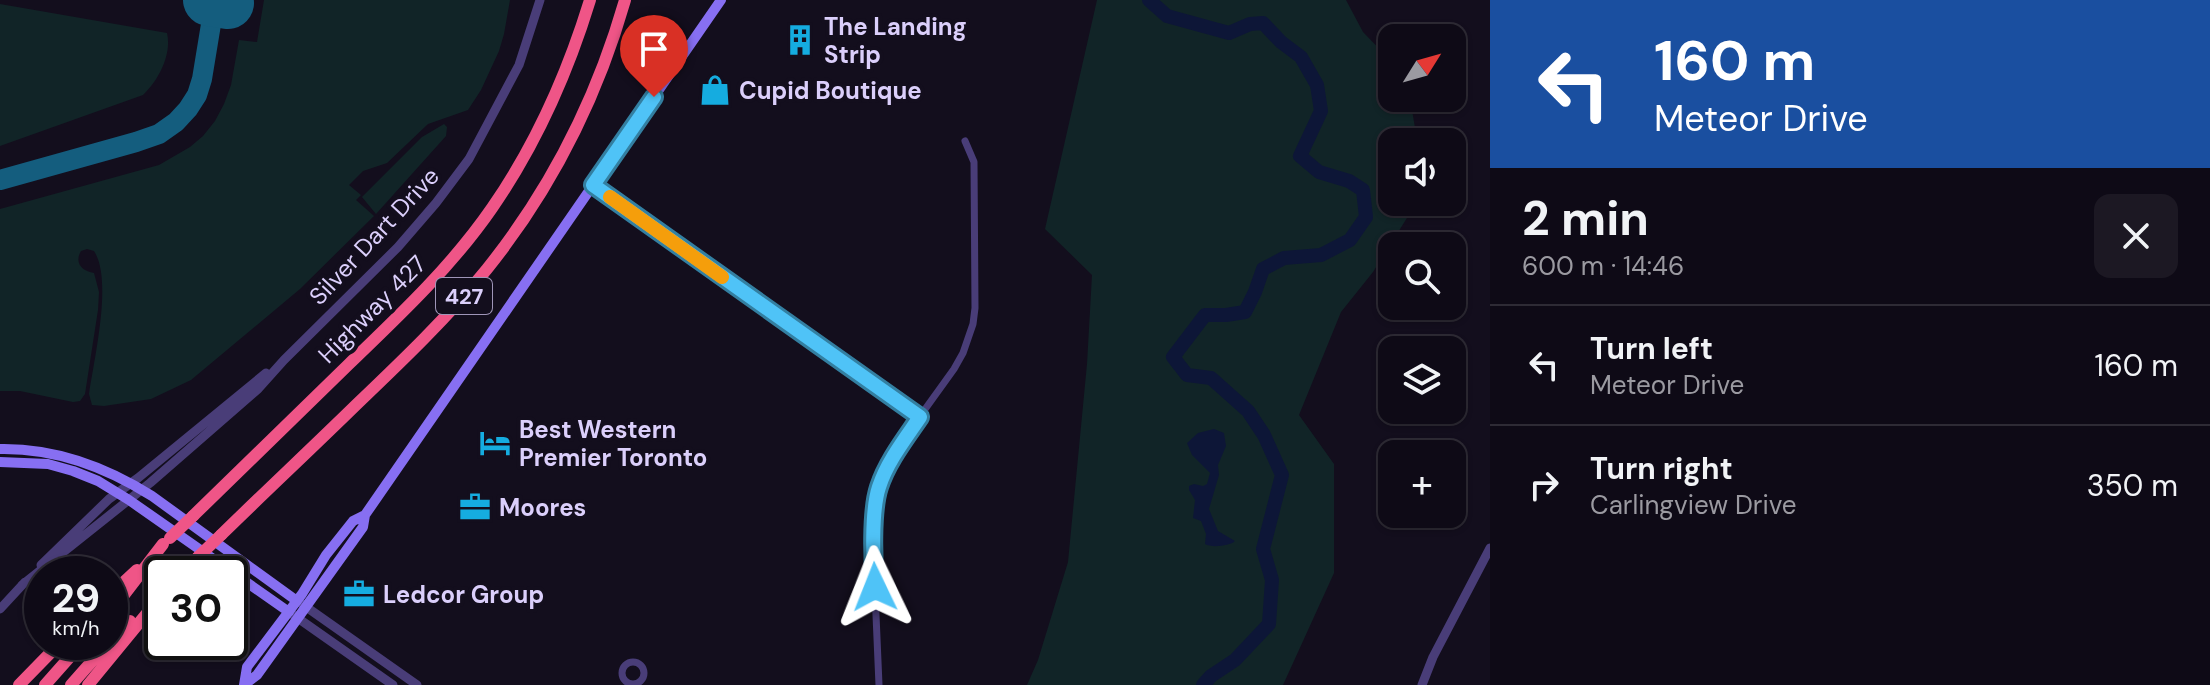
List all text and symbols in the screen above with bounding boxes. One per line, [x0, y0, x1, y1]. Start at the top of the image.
place label: The Landing Strip [824, 11, 967, 70]
pin [620, 15, 688, 97]
building icon: The Landing Strip [783, 23, 817, 57]
north arrow [1378, 24, 1466, 112]
map controls [1378, 24, 1466, 528]
text: 160 m [1654, 24, 1815, 97]
icon: arrive [632, 27, 676, 71]
icon: left [1522, 32, 1626, 136]
shop icon: Cupid Boutique [698, 73, 732, 107]
place label: Cupid Boutique [739, 75, 922, 106]
text: Meteor Drive [1654, 95, 1868, 142]
button: sound [1378, 128, 1466, 216]
street label: Silver Dart Drive [302, 161, 446, 311]
text: 2 min [1522, 187, 1649, 250]
button: close [2094, 194, 2178, 278]
button: search [1378, 232, 1466, 320]
street label: Highway 427 [311, 248, 433, 370]
text: 600 m · 14:46 [1522, 249, 1684, 283]
road number: 427 [436, 278, 492, 314]
text: Turn left [1590, 329, 1713, 368]
button: layers [1378, 336, 1466, 424]
icon: left [1522, 343, 1566, 387]
text: 160 m [2095, 346, 2178, 385]
text: Meteor Drive [1590, 368, 1744, 402]
place label: Best Western Premier Toronto [519, 414, 707, 473]
hotel icon: Best Western Premier Toronto [478, 426, 512, 460]
button: + [1378, 440, 1466, 528]
text: Turn right [1590, 449, 1733, 488]
icon: right [1522, 463, 1566, 507]
text: 350 m [2087, 466, 2178, 505]
text: Carlingview Drive [1590, 488, 1796, 522]
office icon: Moores [458, 490, 492, 524]
place label: Moores [499, 492, 586, 523]
position arrow [833, 545, 917, 629]
speed limit sign: 30 [144, 556, 248, 660]
text: 29 [52, 572, 100, 624]
office icon: Ledcor Group [342, 577, 376, 611]
place label: Ledcor Group [383, 579, 544, 610]
text: km/h [52, 615, 100, 641]

